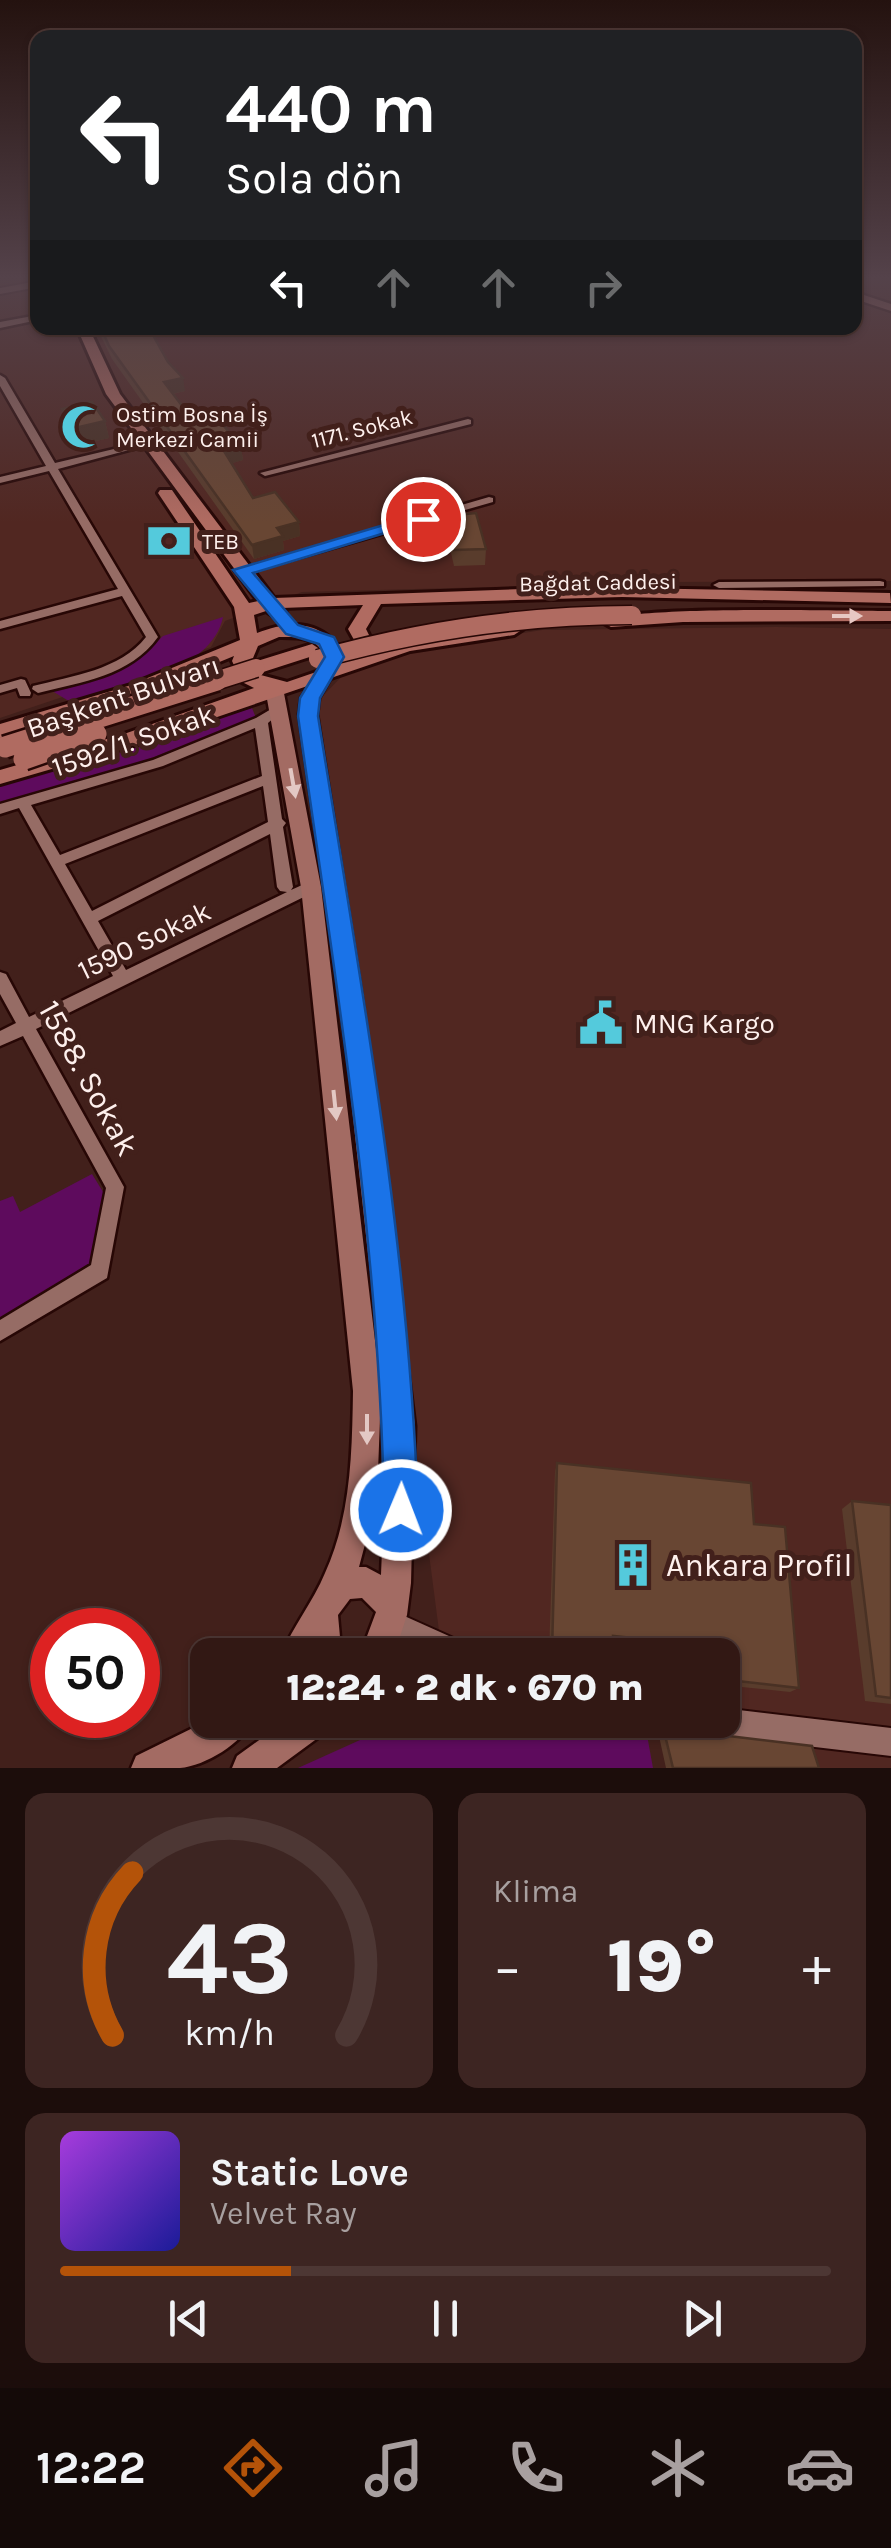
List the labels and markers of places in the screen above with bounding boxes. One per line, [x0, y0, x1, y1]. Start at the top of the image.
place label: Ostim Bosna İş Merkezi Camii [116, 402, 268, 453]
mosque icon: Ostim Bosna İş Merkezi Camii [59, 403, 107, 451]
pin [381, 477, 466, 562]
bank icon: TEB [145, 517, 193, 565]
place label: TEB [202, 529, 239, 555]
public building icon: MNG Kargo [577, 999, 625, 1047]
place label: MNG Kargo [634, 1007, 775, 1040]
building icon: Ankara Profil [609, 1541, 657, 1589]
place label: Ankara Profil [666, 1547, 852, 1584]

